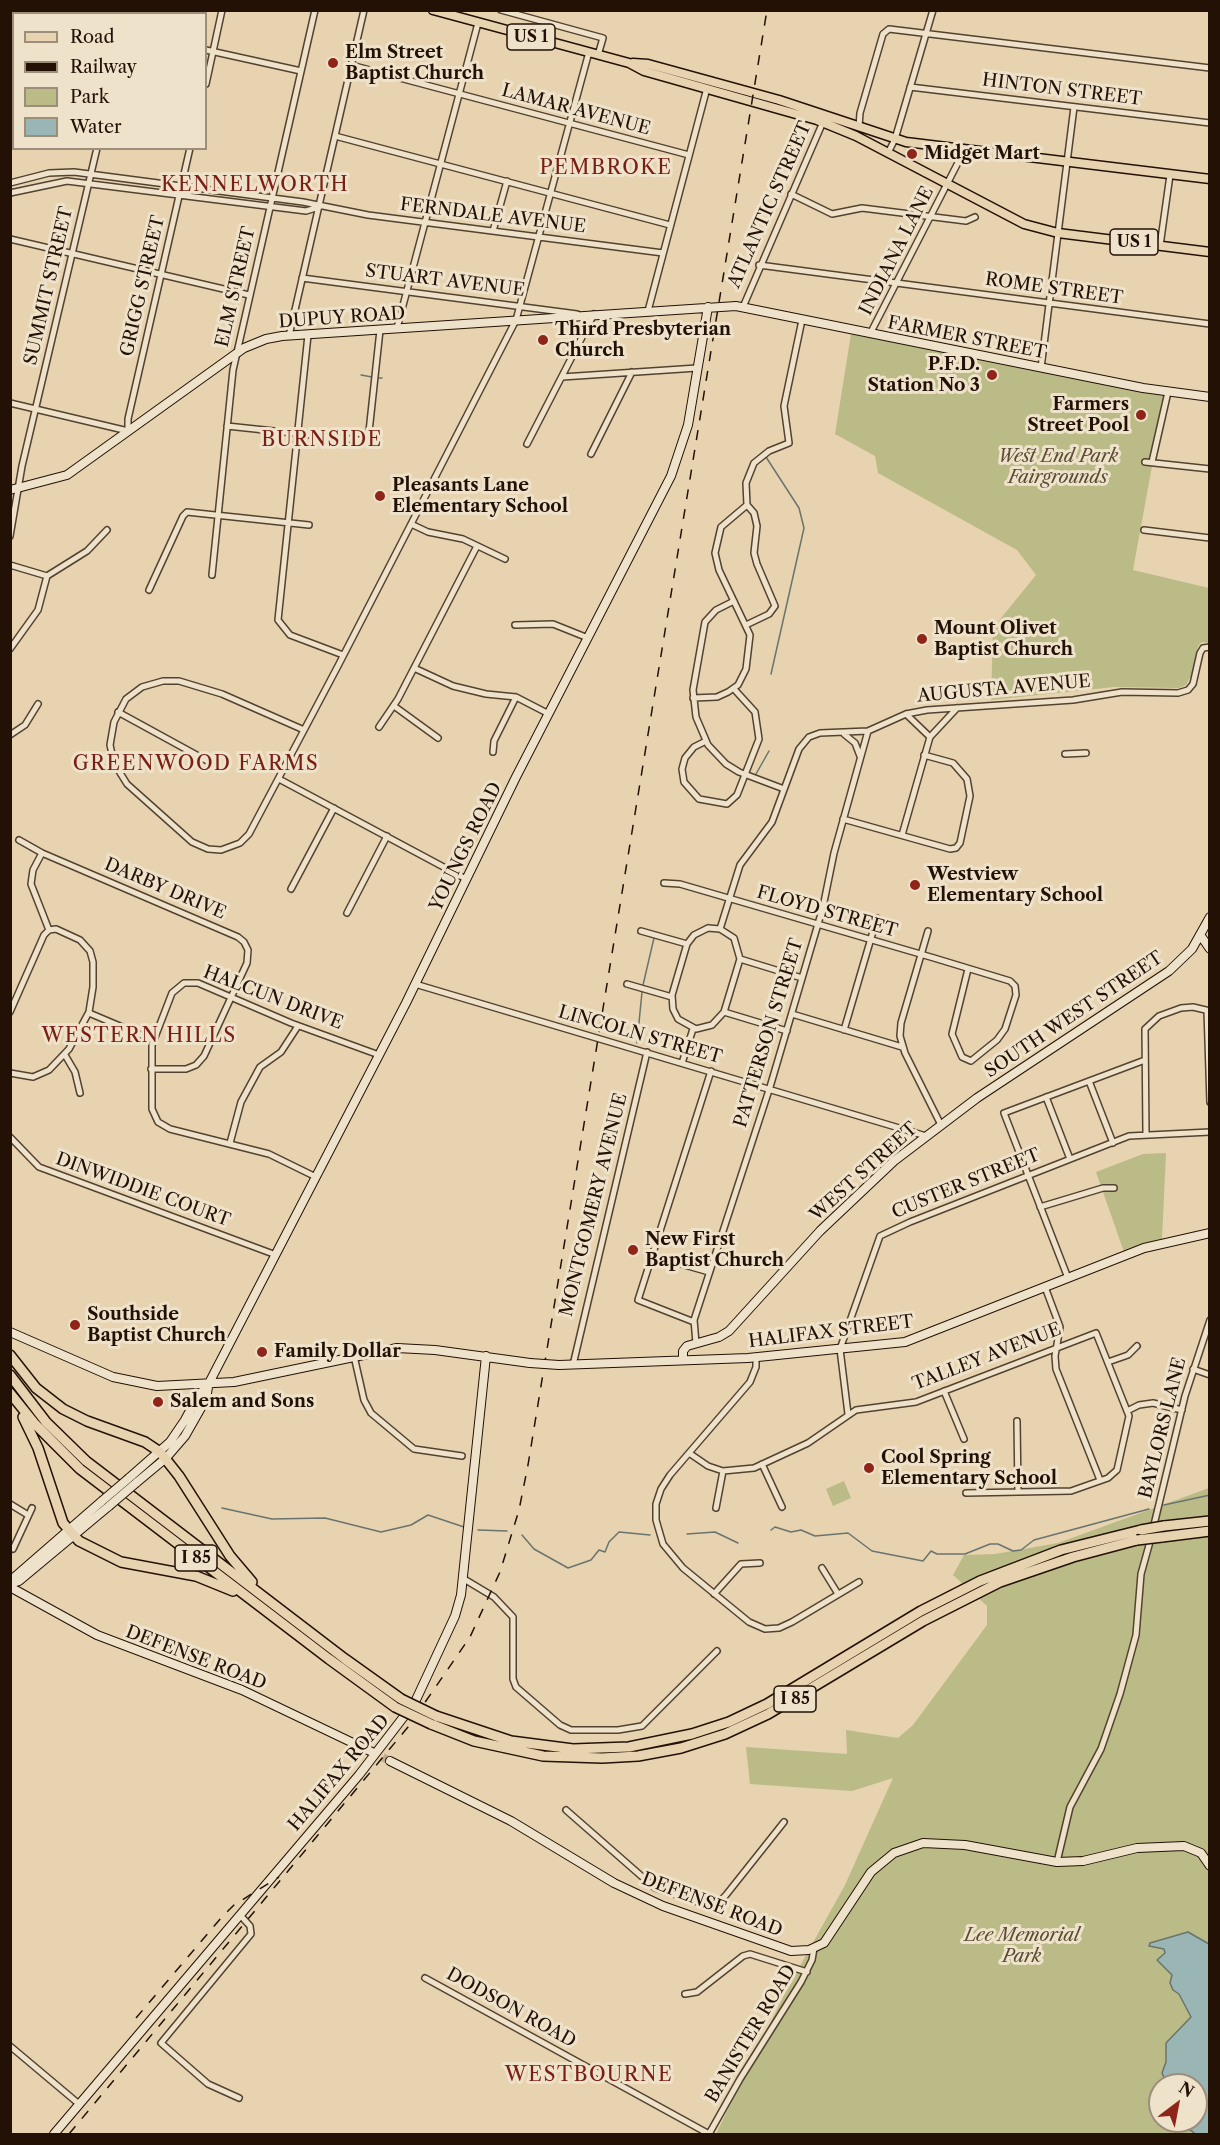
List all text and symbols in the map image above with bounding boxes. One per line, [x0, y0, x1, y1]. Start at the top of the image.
legend [12, 12, 207, 150]
road number: US 1 [507, 24, 555, 50]
text: Road [70, 26, 115, 48]
place label: Elm Street Baptist Church [345, 42, 484, 84]
text: Railway [70, 56, 137, 78]
marker: Elm Street Baptist Church [326, 56, 340, 70]
street label: HINTON STREET [981, 69, 1143, 111]
street label: LAMAR AVENUE [499, 80, 653, 140]
text: Park [70, 86, 109, 108]
text: Water [70, 116, 122, 138]
street label: ATLANTIC STREET [724, 118, 816, 292]
place label: Midget Mart [924, 143, 1040, 165]
marker: Midget Mart [905, 147, 919, 161]
district label: PEMBROKE [539, 156, 673, 180]
district label: KENNELWORTH [161, 173, 349, 197]
street label: INDIANA LANE [855, 183, 939, 319]
street label: FERNDALE AVENUE [399, 194, 587, 238]
street label: SUMMIT STREET [20, 205, 78, 367]
street label: GRIGG STREET [116, 214, 170, 358]
street label: ELM STREET [212, 225, 260, 349]
road number: US 1 [1110, 229, 1158, 255]
street label: STUART AVENUE [364, 261, 526, 301]
street label: ROME STREET [984, 269, 1124, 309]
street label: DUPUY ROAD [278, 303, 406, 333]
street label: FARMER STREET [886, 312, 1048, 364]
place label: Third Presbyterian Church [555, 319, 731, 362]
marker: Third Presbyterian Church [536, 333, 550, 347]
place label: P.F.D. Station No 3 [868, 354, 980, 397]
marker: P.F.D. Station No 3 [985, 368, 999, 382]
place label: Farmers Street Pool [1027, 394, 1129, 436]
marker: Farmers Street Pool [1134, 408, 1148, 422]
district label: BURNSIDE [261, 428, 383, 452]
park label: West End Park Fairgrounds [998, 446, 1118, 488]
place label: Pleasants Lane Elementary School [392, 475, 568, 518]
marker: Pleasants Lane Elementary School [373, 489, 387, 503]
place label: Mount Olivet Baptist Church [934, 618, 1073, 660]
marker: Mount Olivet Baptist Church [915, 632, 929, 646]
street label: AUGUSTA AVENUE [916, 671, 1092, 707]
district label: GREENWOOD FARMS [73, 752, 319, 776]
street label: YOUNGS ROAD [425, 779, 507, 915]
street label: DARBY DRIVE [101, 854, 229, 924]
place label: Westview Elementary School [927, 864, 1103, 906]
marker: Westview Elementary School [908, 878, 922, 892]
street label: FLOYD STREET [754, 882, 900, 942]
street label: PATTERSON STREET [730, 936, 808, 1130]
street label: SOUTH WEST STREET [981, 947, 1167, 1083]
street label: HALCUN DRIVE [200, 961, 346, 1035]
street label: LINCOLN STREET [556, 1001, 724, 1069]
district label: WESTERN HILLS [41, 1024, 237, 1048]
street label: MONTGOMERY AVENUE [556, 1091, 632, 1319]
street label: WEST STREET [806, 1118, 922, 1226]
street label: CUSTER STREET [889, 1144, 1043, 1224]
street label: DINWIDDIE COURT [53, 1148, 233, 1232]
place label: New First Baptist Church [645, 1229, 784, 1272]
marker: New First Baptist Church [626, 1243, 640, 1257]
place label: Southside Baptist Church [87, 1304, 226, 1346]
street label: HALIFAX STREET [747, 1311, 915, 1353]
marker: Southside Baptist Church [68, 1318, 82, 1332]
street label: TALLEY AVENUE [910, 1319, 1064, 1395]
place label: Family Dollar [274, 1341, 401, 1363]
marker: Family Dollar [255, 1345, 269, 1359]
street label: BAYLORS LANE [1135, 1355, 1191, 1501]
place label: Salem and Sons [170, 1391, 314, 1413]
marker: Salem and Sons [151, 1395, 165, 1409]
place label: Cool Spring Elementary School [881, 1447, 1057, 1490]
marker: Cool Spring Elementary School [862, 1461, 876, 1475]
road number: I 85 [175, 1545, 217, 1571]
street label: DEFENSE ROAD [123, 1621, 269, 1695]
road number: I 85 [774, 1686, 816, 1712]
street label: HALIFAX ROAD [284, 1710, 394, 1836]
street label: DEFENSE ROAD [639, 1868, 785, 1942]
park label: Lee Memorial Park [964, 1925, 1080, 1968]
street label: BANISTER ROAD [701, 1961, 801, 2107]
street label: DODSON ROAD [443, 1964, 579, 2052]
district label: WESTBOURNE [505, 2063, 673, 2087]
north arrow [1148, 2073, 1208, 2133]
text: N [1175, 2077, 1198, 2102]

